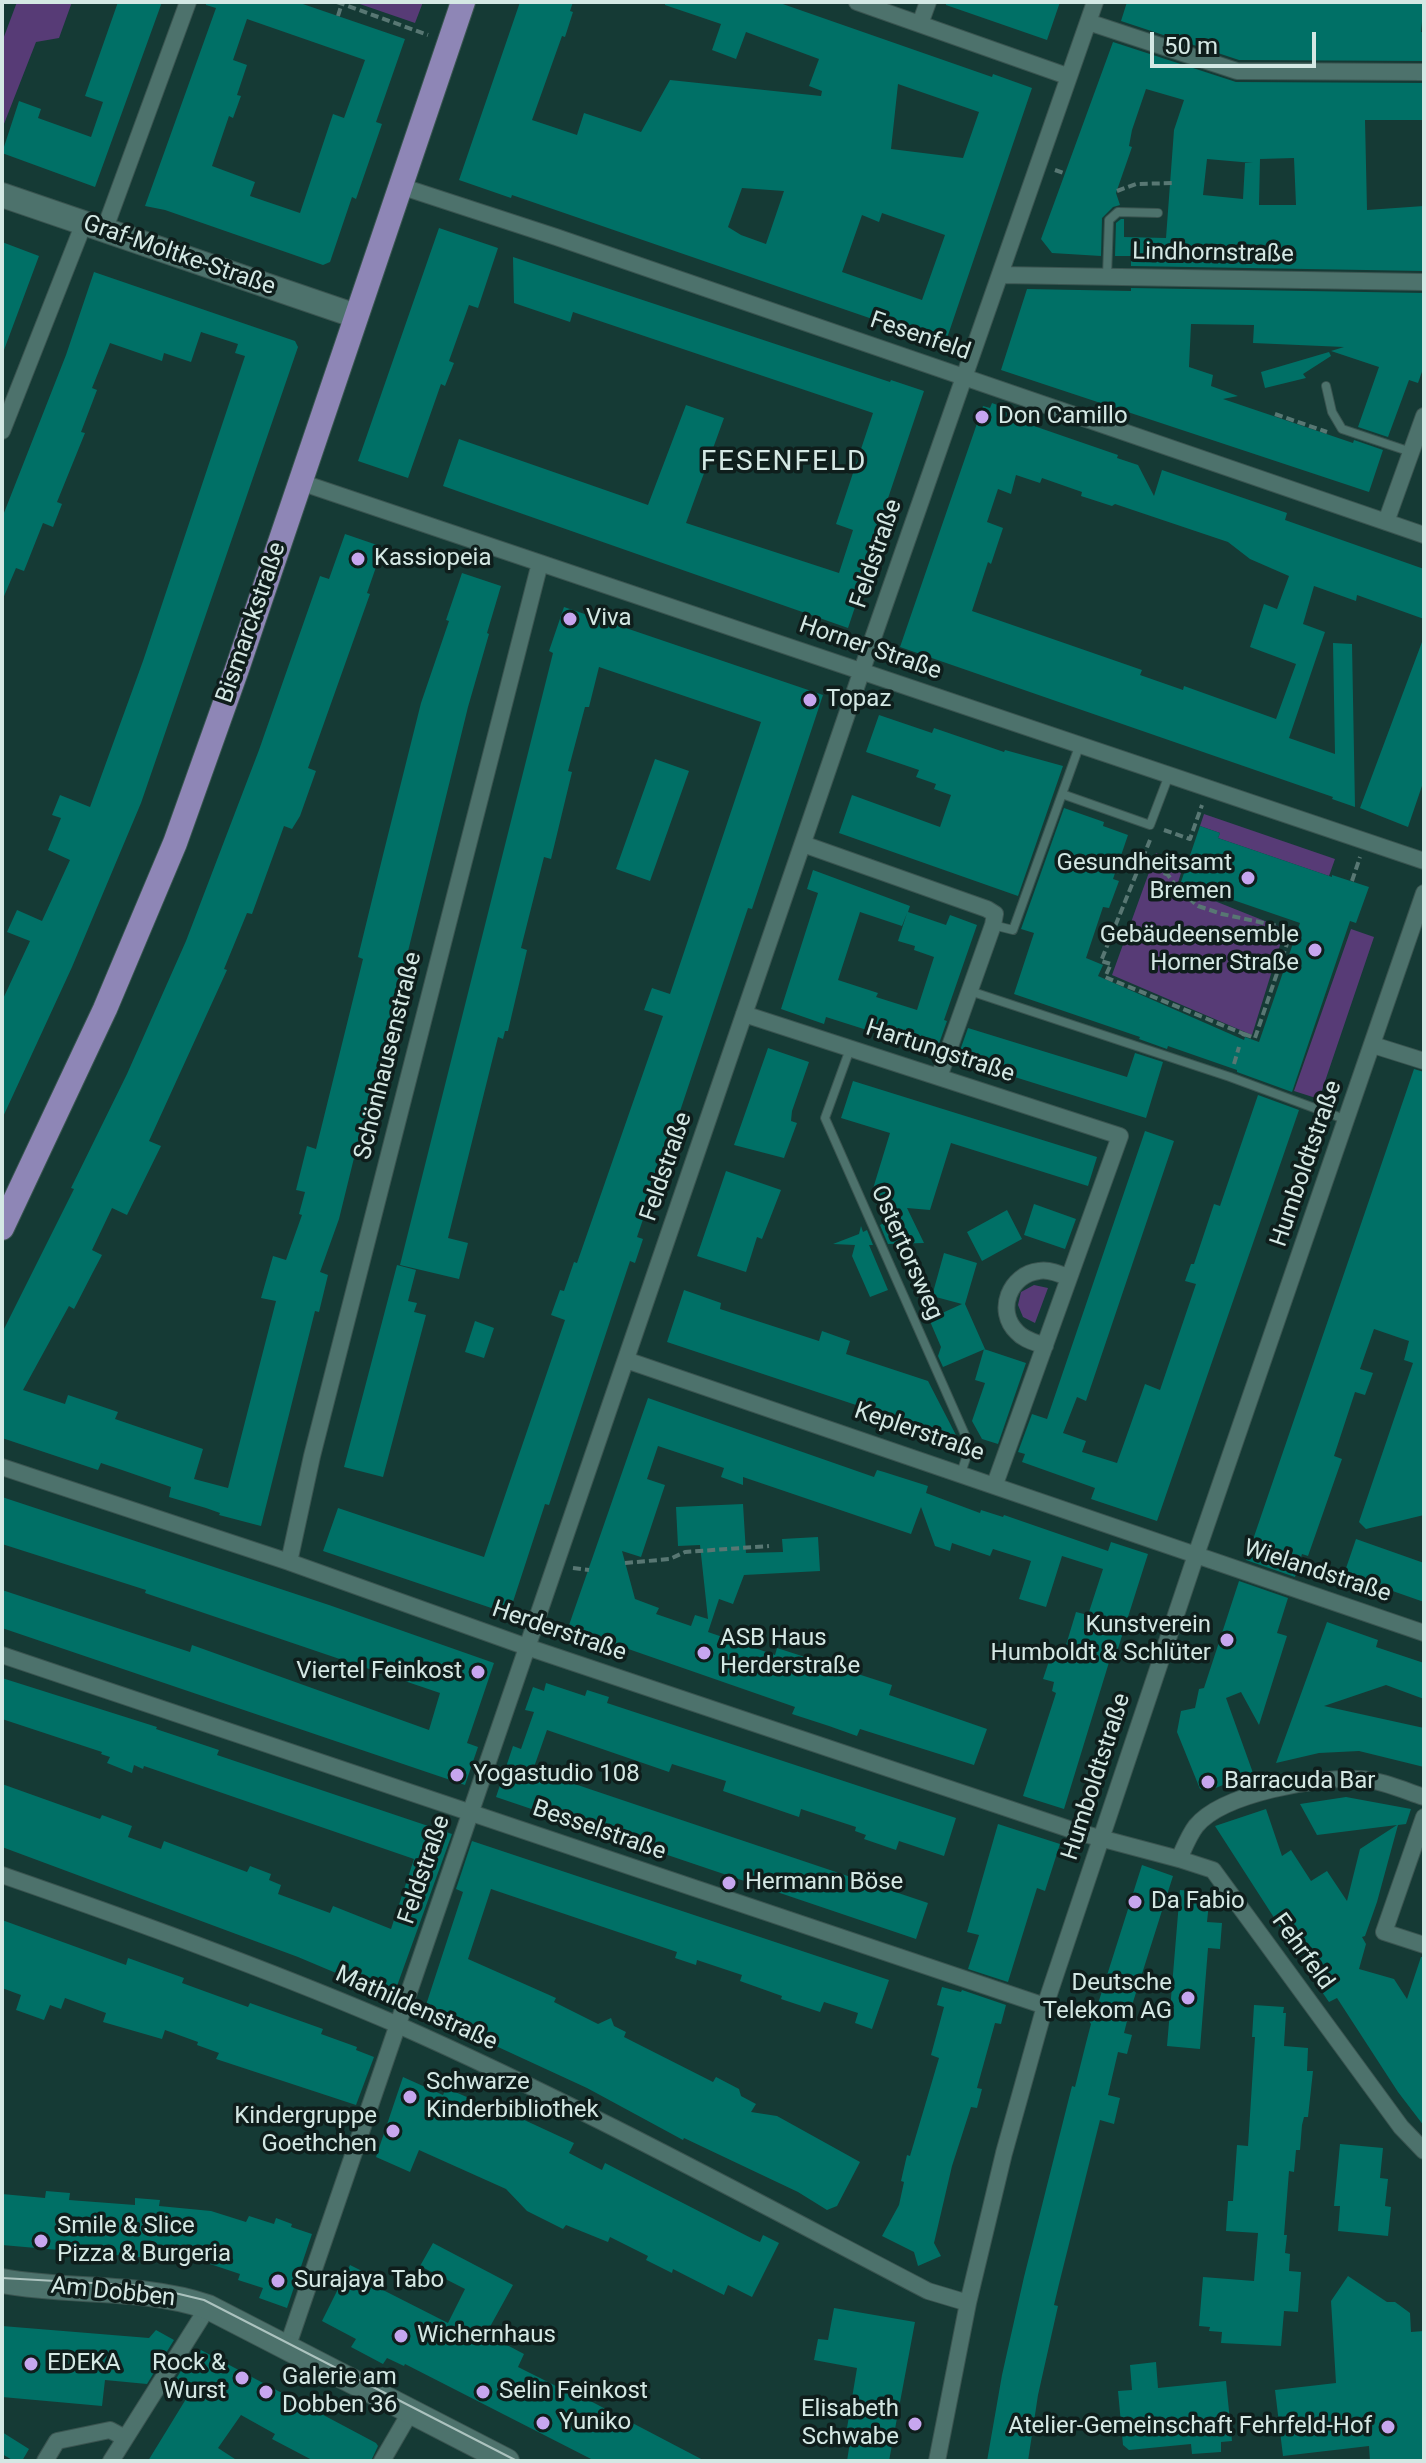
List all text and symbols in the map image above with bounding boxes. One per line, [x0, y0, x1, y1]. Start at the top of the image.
scale bar [1154, 16, 1320, 66]
text: 50 m [1164, 32, 1218, 60]
street label: Graf-Moltke-Straße [79, 210, 279, 302]
street label: Lindhornstraße [1132, 238, 1294, 270]
street label: Fesenfeld [866, 306, 974, 368]
place label: Don Camillo [998, 403, 1128, 431]
marker: Don Camillo [973, 408, 991, 426]
district label: FESENFELD [701, 446, 867, 480]
street label: Feldstraße [845, 496, 909, 612]
street label: Bismarckstraße [211, 539, 293, 707]
place label: Kassiopeia [374, 545, 492, 573]
marker: Kassiopeia [349, 550, 367, 568]
place label: Viva [586, 605, 632, 633]
marker: Viva [561, 610, 579, 628]
street label: Horner Straße [795, 611, 945, 687]
place label: Topaz [826, 686, 891, 714]
marker: Topaz [801, 691, 819, 709]
place label: Gesundheitsamt Bremen [1057, 850, 1232, 906]
marker: Gesundheitsamt Bremen [1239, 869, 1257, 887]
place label: Gebäudeensemble Horner Straße [1100, 922, 1299, 978]
marker: Gebäudeensemble Horner Straße [1306, 941, 1324, 959]
street label: Schönhausenstraße [349, 949, 429, 1163]
street label: Hartungstraße [862, 1014, 1018, 1090]
street label: Humboldtstraße [1265, 1077, 1349, 1251]
street label: Feldstraße [635, 1109, 699, 1225]
street label: Ostertorsweg [864, 1181, 948, 1325]
street label: Keplerstraße [850, 1397, 988, 1469]
street label: Wielandstraße [1240, 1535, 1394, 1609]
street label: Herderstraße [488, 1596, 630, 1668]
place label: Kunstverein Humboldt & Schlüter [991, 1612, 1211, 1668]
place label: ASB Haus Herderstraße [720, 1625, 860, 1681]
marker: Kunstverein Humboldt & Schlüter [1218, 1631, 1236, 1649]
marker: ASB Haus Herderstraße [695, 1644, 713, 1662]
place label: Viertel Feinkost [296, 1658, 462, 1686]
marker: Viertel Feinkost [469, 1663, 487, 1681]
street label: Humboldtstraße [1056, 1690, 1138, 1864]
place label: Yogastudio 108 [473, 1761, 640, 1789]
marker: Yogastudio 108 [448, 1766, 466, 1784]
place label: Barracuda Bar [1224, 1768, 1375, 1796]
marker: Barracuda Bar [1199, 1773, 1217, 1791]
street label: Besselstraße [529, 1795, 669, 1867]
street label: Feldstraße [393, 1812, 457, 1928]
place label: Hermann Böse [745, 1869, 903, 1897]
marker: Hermann Böse [720, 1874, 738, 1892]
place label: Da Fabio [1151, 1888, 1245, 1916]
marker: Da Fabio [1126, 1893, 1144, 1911]
street label: Fehrfeld [1265, 1908, 1339, 1996]
street label: Mathildenstraße [331, 1960, 501, 2058]
place label: Deutsche Telekom AG [1043, 1970, 1172, 2026]
marker: Deutsche Telekom AG [1179, 1989, 1197, 2007]
place label: Schwarze Kinderbibliothek [426, 2069, 599, 2125]
marker: Schwarze Kinderbibliothek [401, 2088, 419, 2106]
place label: Kindergruppe Goethchen [234, 2103, 377, 2159]
marker: Kindergruppe Goethchen [384, 2122, 402, 2140]
place label: Smile & Slice Pizza & Burgeria [57, 2213, 231, 2269]
marker: Smile & Slice Pizza & Burgeria [32, 2232, 50, 2250]
place label: Surajaya Tabo [294, 2267, 444, 2295]
street label: Am Dobben [49, 2272, 177, 2314]
marker: Surajaya Tabo [269, 2272, 287, 2290]
place label: Wichernhaus [417, 2322, 556, 2350]
marker: Wichernhaus [392, 2327, 410, 2345]
place label: EDEKA [47, 2350, 121, 2378]
place label: Rock & Wurst [152, 2350, 226, 2406]
marker: EDEKA [22, 2355, 40, 2373]
place label: Galerie am Dobben 36 [282, 2364, 397, 2420]
marker: Rock & Wurst [233, 2369, 251, 2387]
place label: Selin Feinkost [499, 2378, 648, 2406]
marker: Galerie am Dobben 36 [257, 2383, 275, 2401]
marker: Selin Feinkost [474, 2383, 492, 2401]
place label: Elisabeth Schwabe [801, 2396, 899, 2452]
place label: Yuniko [559, 2409, 631, 2437]
place label: Atelier-Gemeinschaft Fehrfeld-Hof [1008, 2413, 1372, 2441]
marker: Yuniko [534, 2414, 552, 2432]
marker: Elisabeth Schwabe [906, 2415, 924, 2433]
marker: Atelier-Gemeinschaft Fehrfeld-Hof [1379, 2418, 1397, 2436]

